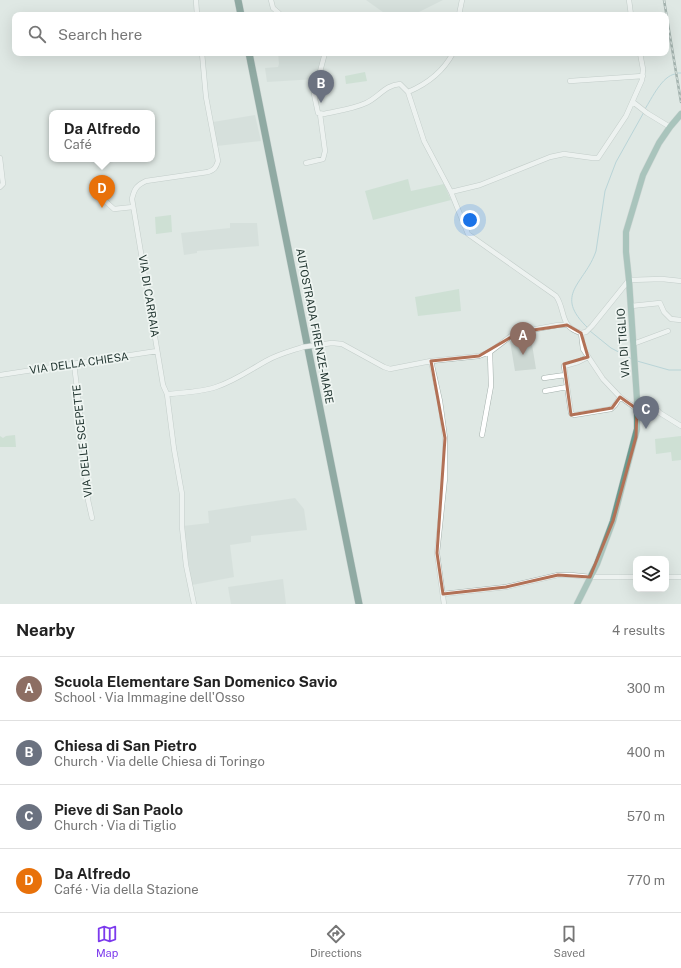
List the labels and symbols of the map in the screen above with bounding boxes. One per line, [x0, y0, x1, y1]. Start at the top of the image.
pin: B [308, 70, 334, 103]
pin: D [89, 175, 115, 208]
your location [460, 210, 480, 230]
street label: AUTOSTRADA FIRENZE-MARE [294, 247, 336, 405]
street label: VIA DI CARRAIA [137, 254, 161, 338]
street label: VIA DI TIGLIO [615, 308, 631, 378]
pin: A [510, 322, 536, 355]
street label: VIA DELLA CHIESA [29, 350, 129, 376]
street label: VIA DELLE SCEPETTE [70, 384, 94, 498]
pin: C [633, 396, 659, 429]

